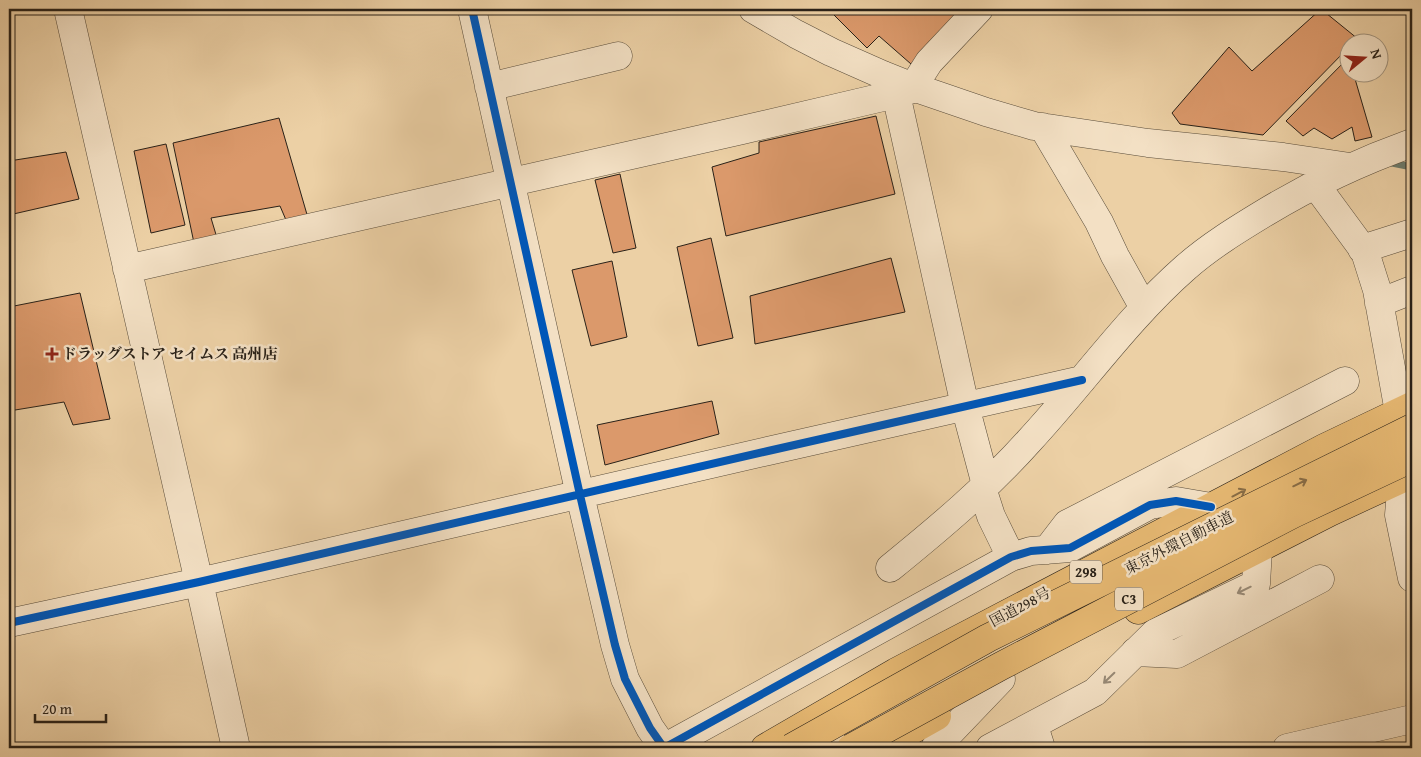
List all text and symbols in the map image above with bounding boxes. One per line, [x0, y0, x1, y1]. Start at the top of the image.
north arrow [1338, 32, 1388, 82]
text: N [1365, 46, 1388, 62]
place label: ドラッグストア セイムス 高州店 [62, 343, 277, 364]
marker: ドラッグストア セイムス 高州店 [46, 348, 58, 360]
one-way arrow [1292, 478, 1307, 487]
one-way arrow [1231, 487, 1246, 497]
street label: 東京外環自動車道 [1121, 506, 1237, 579]
road number: 298 [1070, 560, 1102, 584]
street label: 国道298号 [985, 582, 1054, 631]
one-way arrow [1237, 586, 1252, 595]
road number: C3 [1115, 588, 1143, 610]
one-way arrow [1103, 672, 1116, 684]
scale bar [35, 692, 106, 724]
text: 20 m [42, 698, 73, 719]

